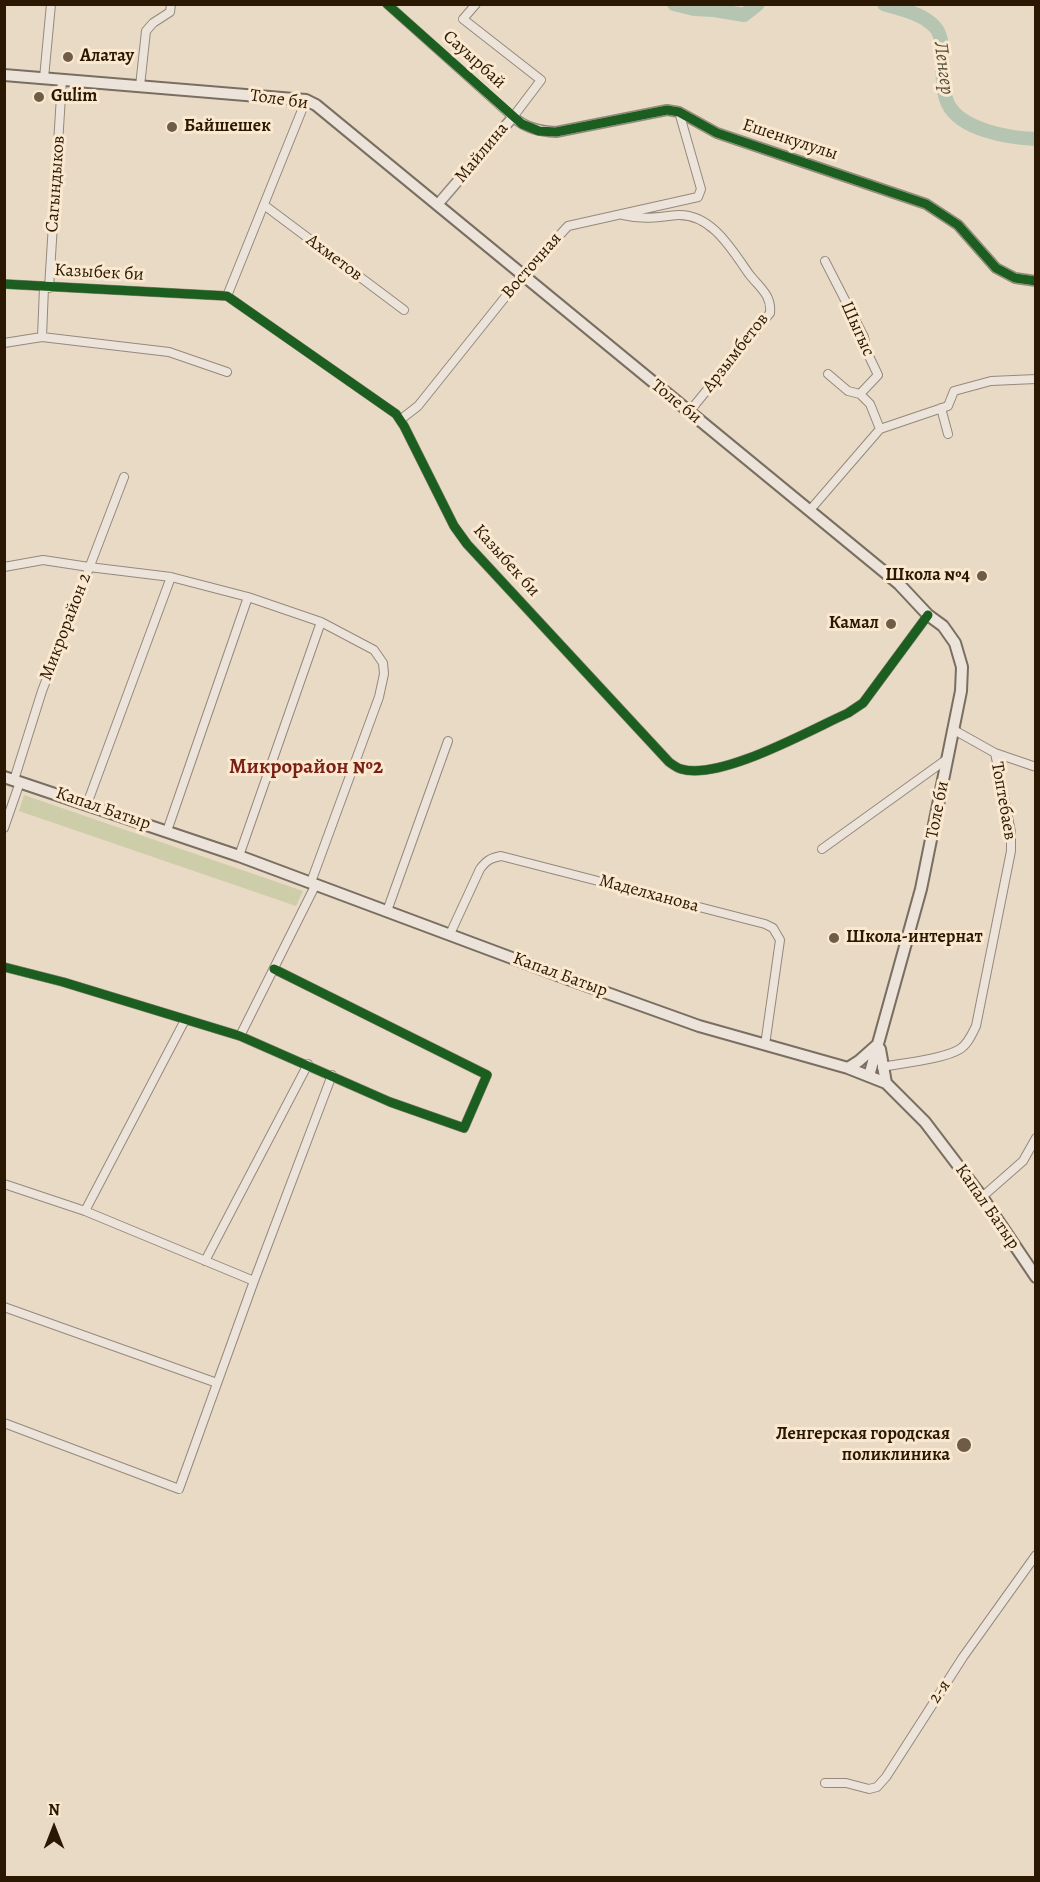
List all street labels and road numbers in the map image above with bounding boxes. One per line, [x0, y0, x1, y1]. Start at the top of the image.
street label: Сауырбай [438, 26, 510, 94]
street label: Толе би [248, 85, 310, 115]
street label: Ешенкулулы [740, 114, 840, 166]
street label: Майлина [451, 118, 513, 188]
street label: Сагындыков [42, 135, 70, 233]
street label: Восточная [497, 228, 567, 304]
street label: Ахметов [301, 230, 367, 286]
street label: Казыбек би [54, 260, 144, 286]
street label: Шыгыс [835, 298, 879, 360]
street label: Арзымбетов [698, 309, 774, 397]
street label: Толе би [646, 375, 706, 429]
street label: Казыбек би [468, 520, 544, 602]
street label: Микрорайон 2 [36, 570, 96, 684]
street label: Топтебаев [986, 760, 1020, 842]
street label: Толе би [922, 779, 954, 841]
street label: Капал Батыр [53, 783, 153, 835]
street label: Маделханова [597, 870, 701, 918]
street label: Капал Батыр [510, 948, 610, 1002]
street label: Капал Батыр [950, 1160, 1024, 1254]
street label: 2-я [924, 1676, 956, 1708]

